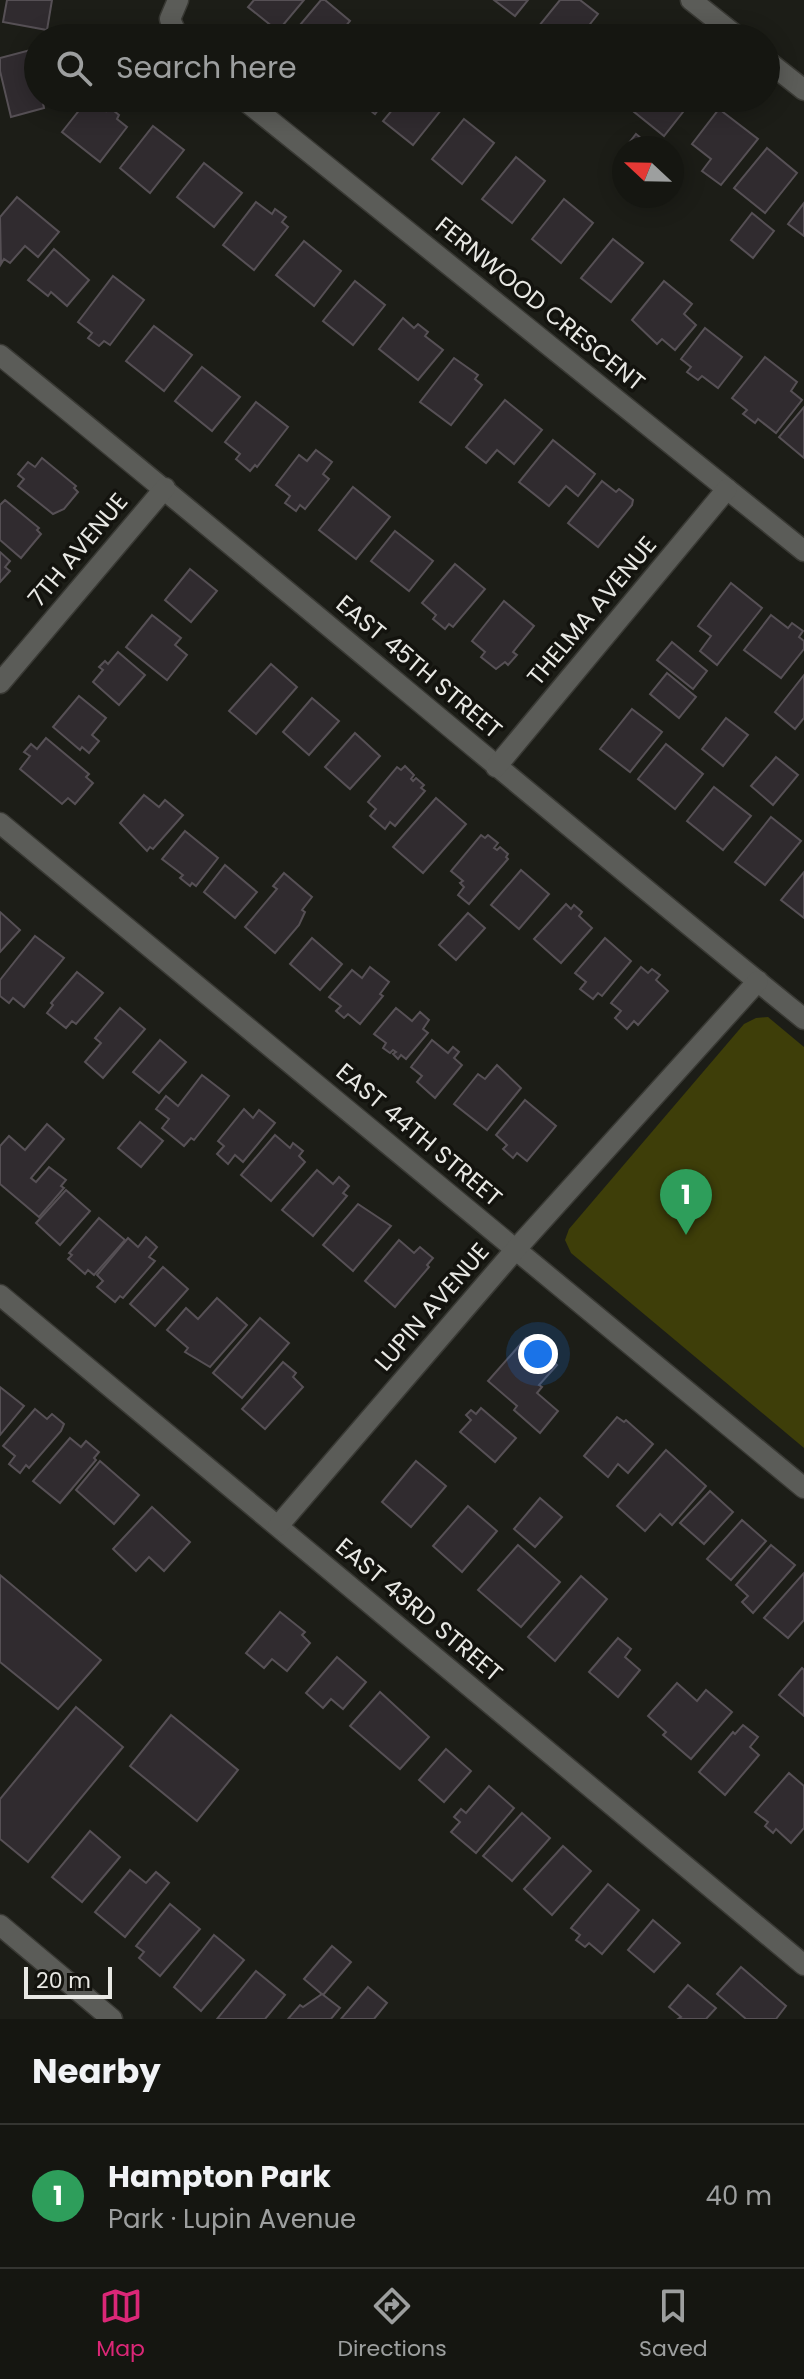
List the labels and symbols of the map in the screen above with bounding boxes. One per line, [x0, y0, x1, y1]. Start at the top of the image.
north arrow [612, 136, 684, 208]
street label: FERNWOOD CRESCENT [429, 209, 652, 398]
street label: 7TH AVENUE [20, 486, 135, 614]
street label: THELMA AVENUE [519, 529, 664, 692]
street label: EAST 45TH STREET [329, 587, 509, 746]
street label: EAST 44TH STREET [329, 1055, 509, 1214]
pin: 1 [660, 1169, 712, 1235]
street label: LUPIN AVENUE [367, 1236, 496, 1378]
your location [518, 1334, 558, 1374]
street label: EAST 43RD STREET [329, 1530, 510, 1689]
scale bar [24, 1963, 112, 1999]

